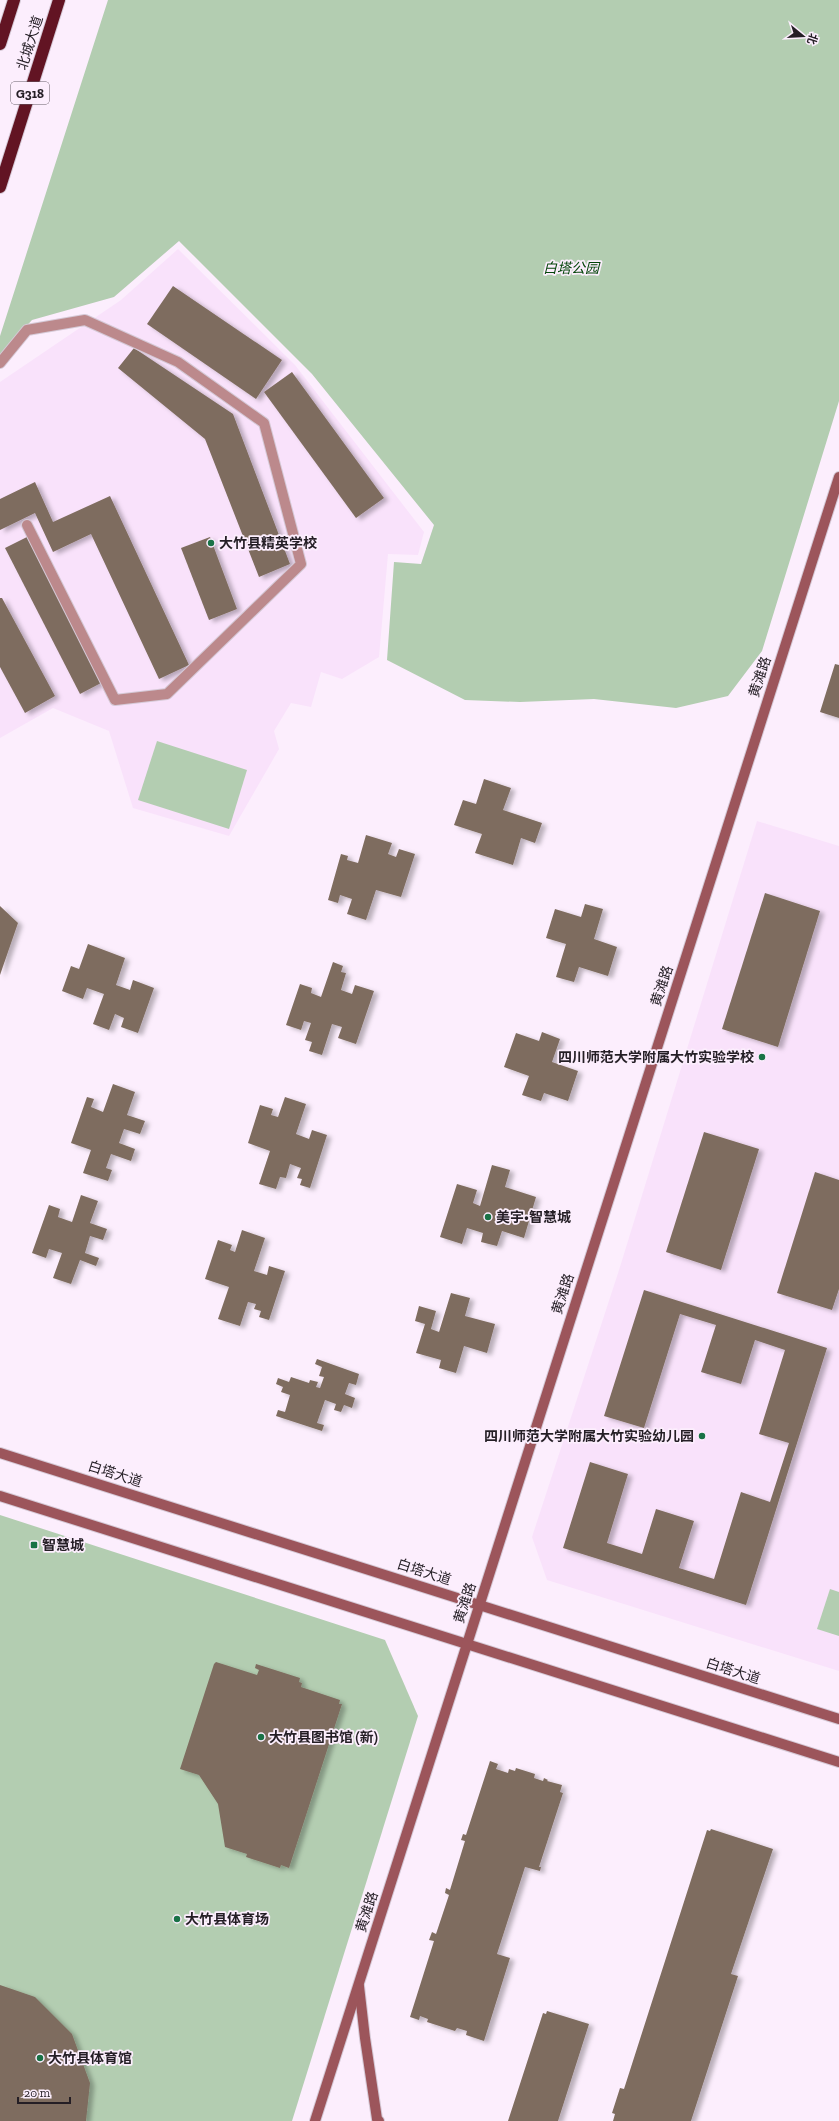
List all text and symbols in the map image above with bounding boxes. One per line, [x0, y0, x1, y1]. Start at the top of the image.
street label: 北城大道 [13, 14, 47, 72]
north arrow [783, 16, 823, 56]
text: 北 [804, 32, 820, 46]
road number: G318 [11, 82, 49, 104]
park label: 白塔公园 [543, 260, 601, 277]
place label: 大竹县精英学校 [219, 535, 317, 552]
marker: 大竹县精英学校 [206, 538, 216, 548]
street label: 黄滩路 [745, 654, 775, 700]
street label: 黄滩路 [647, 963, 677, 1009]
place label: 四川师范大学附属大竹实验学校 [558, 1049, 754, 1066]
marker: 四川师范大学附属大竹实验学校 [757, 1052, 767, 1062]
place label: 美宇•智慧城 [496, 1209, 571, 1226]
marker: 美宇•智慧城 [483, 1212, 493, 1222]
street label: 黄滩路 [548, 1271, 578, 1317]
place label: 四川师范大学附属大竹实验幼儿园 [484, 1428, 694, 1445]
marker: 四川师范大学附属大竹实验幼儿园 [697, 1431, 707, 1441]
street label: 白塔大道 [86, 1457, 144, 1491]
place label: 智慧城 [42, 1537, 84, 1554]
marker: 智慧城 [29, 1540, 39, 1550]
street label: 白塔大道 [395, 1555, 453, 1589]
street label: 黄滩路 [450, 1580, 480, 1626]
street label: 白塔大道 [704, 1654, 762, 1688]
place label: 大竹县图书馆 (新) [269, 1729, 378, 1746]
marker: 大竹县图书馆 (新) [256, 1732, 266, 1742]
street label: 黄滩路 [352, 1889, 382, 1935]
place label: 大竹县体育场 [185, 1911, 269, 1928]
marker: 大竹县体育场 [172, 1914, 182, 1924]
place label: 大竹县体育馆 [48, 2050, 132, 2067]
marker: 大竹县体育馆 [35, 2053, 45, 2063]
scale bar [18, 2079, 70, 2105]
text: 20 m [24, 2086, 51, 2100]

